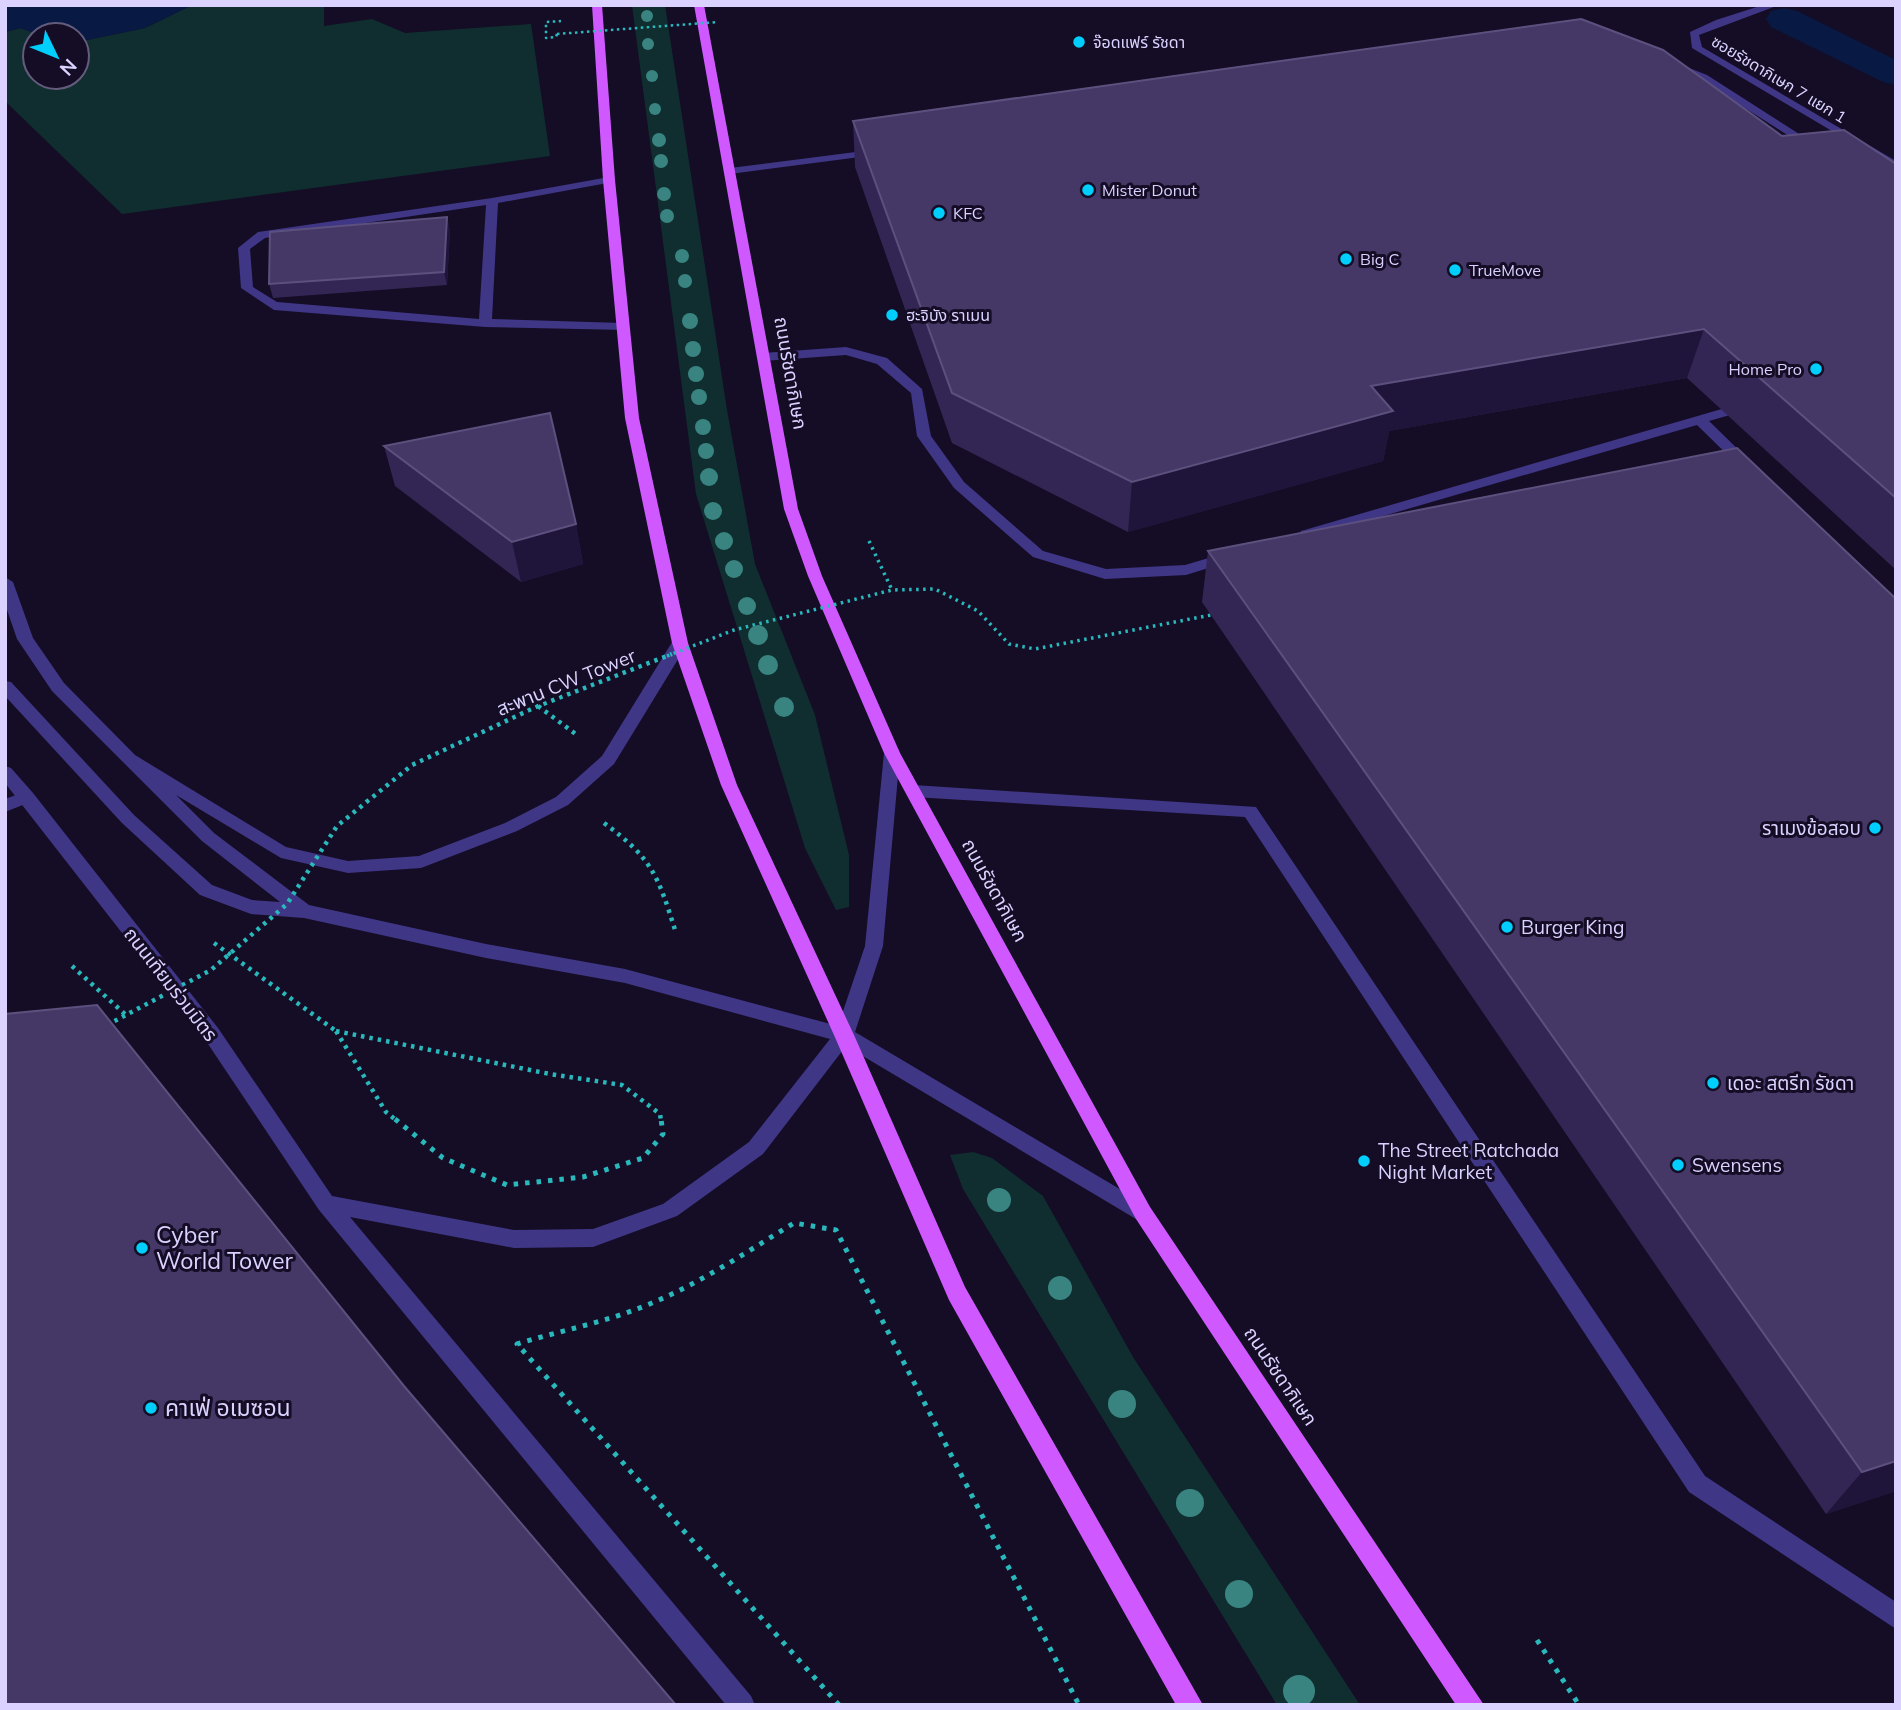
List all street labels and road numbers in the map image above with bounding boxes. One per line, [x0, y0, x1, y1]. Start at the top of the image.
street label: ซอยรัชดาภิเษก 7 แยก 1 [1708, 31, 1850, 127]
street label: ถนนรัชดาภิเษก [769, 315, 813, 431]
street label: สะพาน CW Tower [493, 643, 639, 721]
street label: ถนนรัชดาภิเษก [957, 834, 1033, 946]
street label: ถนนเทียมร่วมมิตร [119, 922, 223, 1046]
street label: ถนนรัชดาภิเษก [1239, 1322, 1323, 1430]

